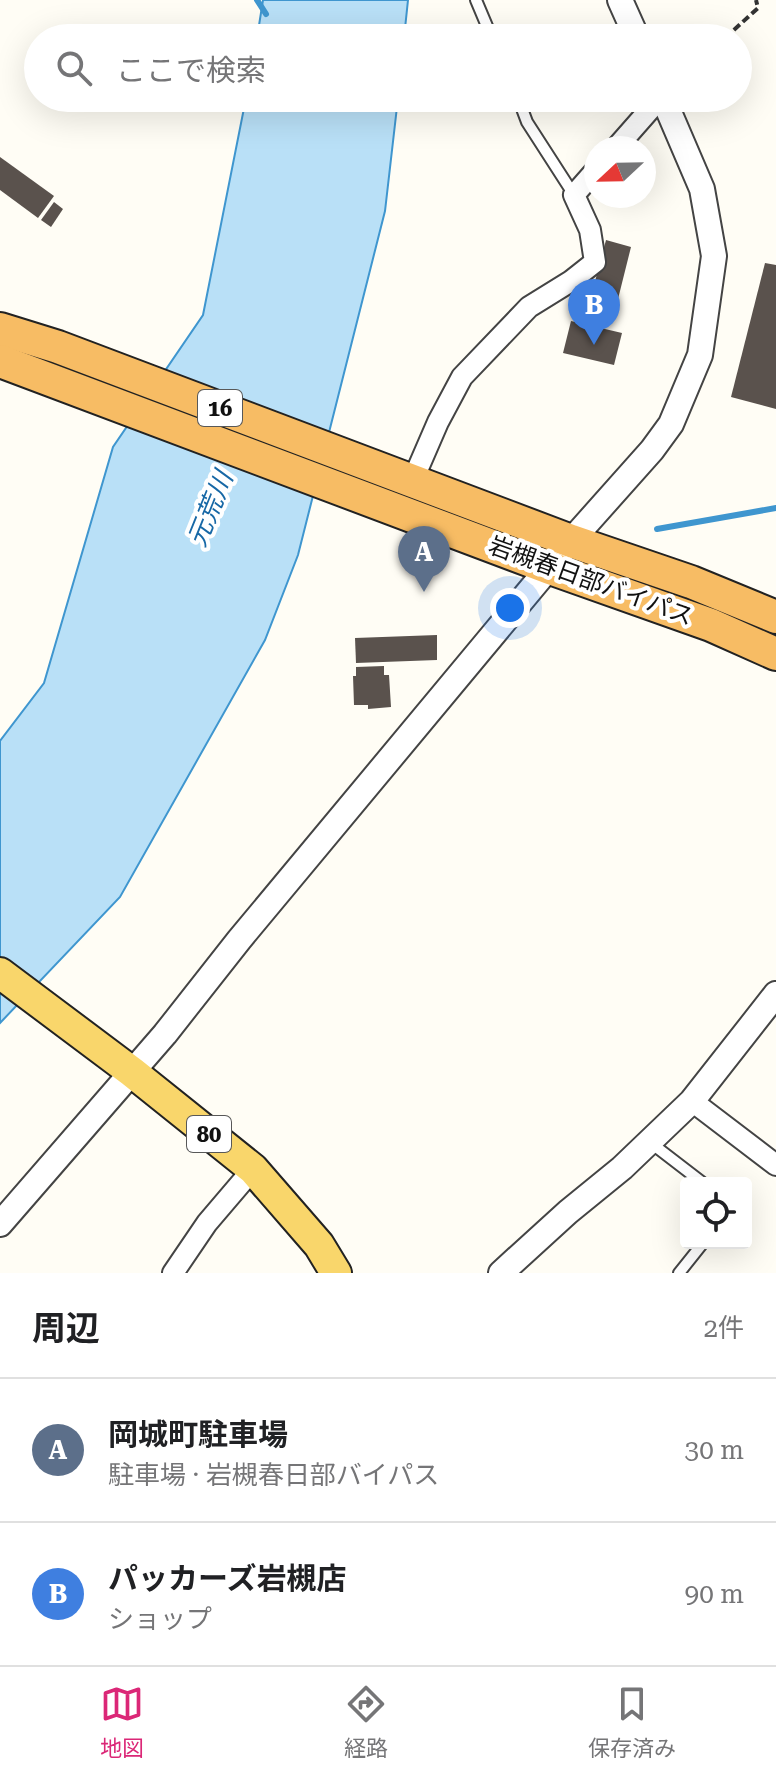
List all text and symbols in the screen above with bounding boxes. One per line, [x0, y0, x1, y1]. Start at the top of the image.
search box [24, 24, 752, 112]
icon: search [52, 46, 96, 90]
text: ここで検索 [116, 53, 266, 88]
north arrow [584, 136, 656, 208]
pin: B [568, 279, 620, 345]
road number: 16 [198, 390, 242, 426]
water label: 元荒川 [181, 464, 240, 551]
pin: A [398, 526, 450, 592]
street label: 岩槻春日部バイパス [485, 531, 697, 631]
your location [490, 588, 530, 628]
road number: 80 [187, 1116, 231, 1152]
map controls [680, 1177, 752, 1249]
button: locate [680, 1177, 752, 1249]
text: 周辺 [32, 1308, 100, 1348]
text: 2件 [703, 1313, 744, 1343]
text: 岡城町駐車場 [108, 1417, 288, 1452]
text: A [49, 1435, 67, 1465]
text: 30 m [685, 1435, 744, 1465]
text: 駐車場 · 岩槻春日部バイパス [108, 1460, 439, 1490]
text: パッカーズ岩槻店 [108, 1561, 347, 1596]
text: B [49, 1579, 67, 1609]
text: 90 m [685, 1579, 744, 1609]
text: ショップ [108, 1604, 212, 1634]
tab: 地図 [100, 1682, 144, 1762]
tab: 経路 [344, 1682, 388, 1762]
tab: 保存済み [588, 1682, 676, 1762]

